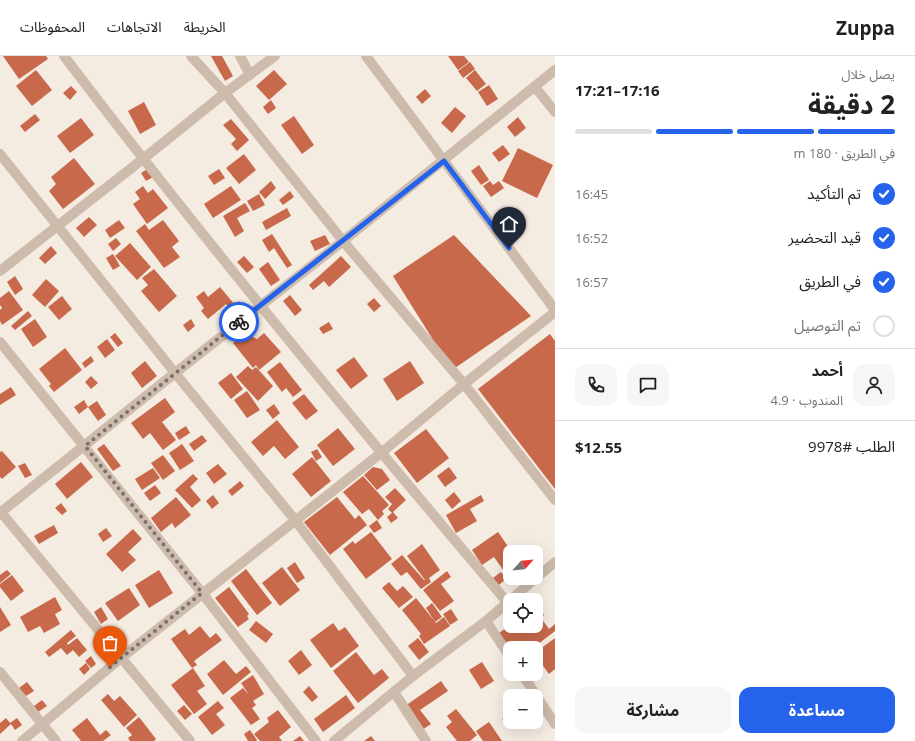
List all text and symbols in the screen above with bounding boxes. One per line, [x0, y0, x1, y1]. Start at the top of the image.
text: Zuppa [836, 15, 895, 41]
text: المحفوظات [20, 17, 85, 36]
text: الاتجاهات [107, 17, 162, 36]
text: الخريطة [184, 17, 226, 36]
text: يصل خلال [841, 65, 895, 83]
text: 17:16–17:21 [575, 80, 660, 100]
text: 2 دقيقة [808, 86, 895, 122]
text: في الطريق · 180 m [793, 144, 895, 162]
text: تم التأكيد [807, 183, 861, 203]
icon: check [873, 183, 895, 205]
text: 16:45 [575, 185, 608, 203]
pin [492, 207, 526, 248]
icon: home [498, 213, 520, 235]
text: قيد التحضير [788, 227, 861, 247]
icon: check [873, 227, 895, 249]
text: 16:52 [575, 229, 608, 247]
text: في الطريق [799, 271, 861, 291]
icon: check [873, 271, 895, 293]
text: 16:57 [575, 273, 608, 291]
courier [219, 302, 259, 342]
icon: bike [228, 311, 250, 333]
text: تم التوصيل [794, 315, 861, 335]
text: أحمد [812, 360, 843, 380]
button: phone [575, 364, 617, 406]
button: chat [627, 364, 669, 406]
button: person [853, 364, 895, 406]
text: المندوب · 4.9 [770, 391, 843, 409]
text: الطلب #9978 [808, 436, 895, 456]
text: $12.55 [575, 437, 622, 457]
north arrow [503, 545, 543, 585]
map controls [503, 545, 543, 729]
button: locate [503, 593, 543, 633]
pin [93, 626, 127, 667]
icon: bag [99, 632, 121, 654]
button: + [503, 641, 543, 681]
button: مشاركة [575, 687, 731, 733]
button: مساعدة [739, 687, 895, 733]
button: − [503, 689, 543, 729]

